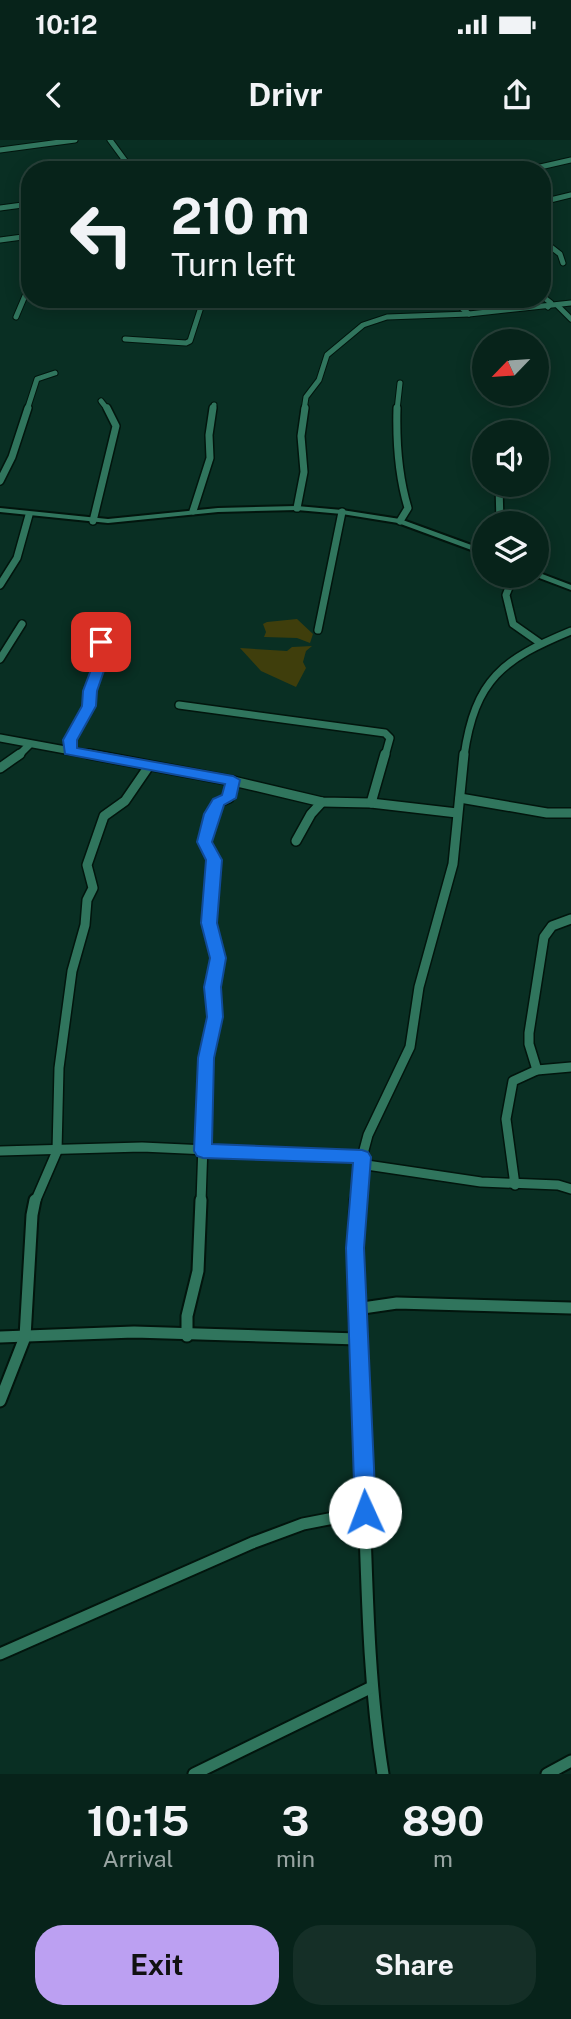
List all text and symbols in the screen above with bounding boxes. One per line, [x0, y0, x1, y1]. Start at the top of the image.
text: 10:12 [35, 9, 98, 40]
icon: back [35, 76, 73, 114]
text: Drivr [248, 76, 323, 113]
icon: share [498, 76, 536, 114]
text: 210 m [171, 187, 310, 245]
icon: left [56, 189, 147, 280]
text: Turn left [171, 246, 296, 283]
north arrow [472, 329, 550, 406]
map controls [472, 329, 549, 588]
button: sound [472, 420, 549, 497]
button: layers [472, 511, 549, 588]
pin [71, 612, 131, 672]
icon: arrive [82, 623, 120, 661]
position arrow [328, 1475, 402, 1549]
text: 10:15 [87, 1796, 189, 1845]
text: 3 [282, 1796, 309, 1845]
text: 890 [402, 1796, 484, 1845]
text: Arrival [102, 1845, 174, 1872]
text: min [276, 1845, 315, 1872]
text: m [433, 1845, 453, 1872]
button: Exit [35, 1925, 279, 2005]
button: Share [293, 1925, 536, 2005]

